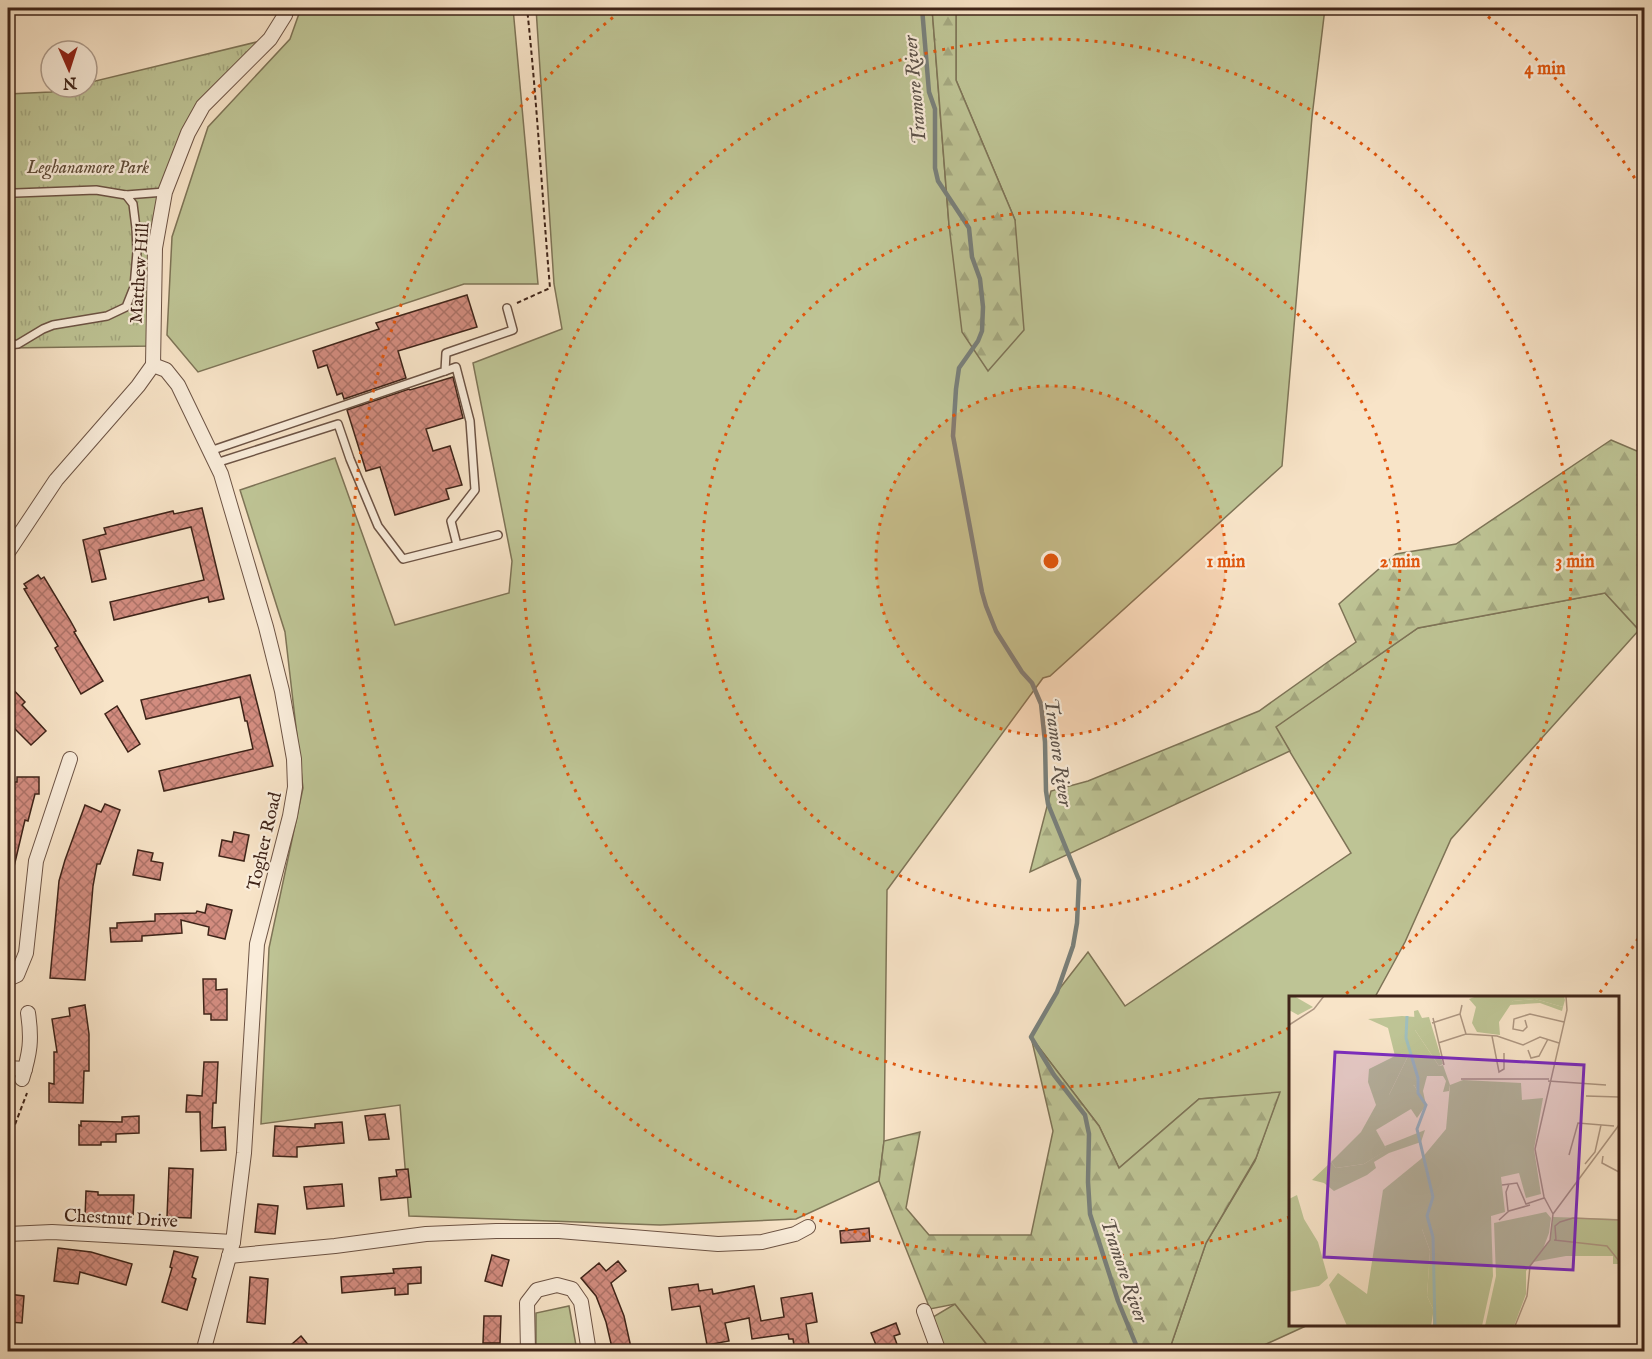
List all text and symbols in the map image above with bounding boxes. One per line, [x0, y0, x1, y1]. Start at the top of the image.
water label: Tramore River [898, 33, 933, 145]
north arrow [39, 39, 99, 99]
text: 4 min [1524, 58, 1566, 81]
text: N [62, 72, 78, 92]
park label: Leghanamore Park [26, 157, 149, 180]
street label: Matthew Hill [126, 222, 155, 324]
centre of rings [1041, 551, 1061, 571]
text: 1 min [1207, 551, 1246, 574]
text: 2 min [1380, 551, 1421, 574]
text: 3 min [1556, 551, 1595, 574]
water label: Tramore River [1038, 696, 1078, 809]
street label: Togher Road [243, 790, 288, 893]
inset map [1289, 996, 1619, 1326]
street label: Chestnut Drive [63, 1205, 178, 1234]
water label: Tramore River [1094, 1215, 1154, 1327]

